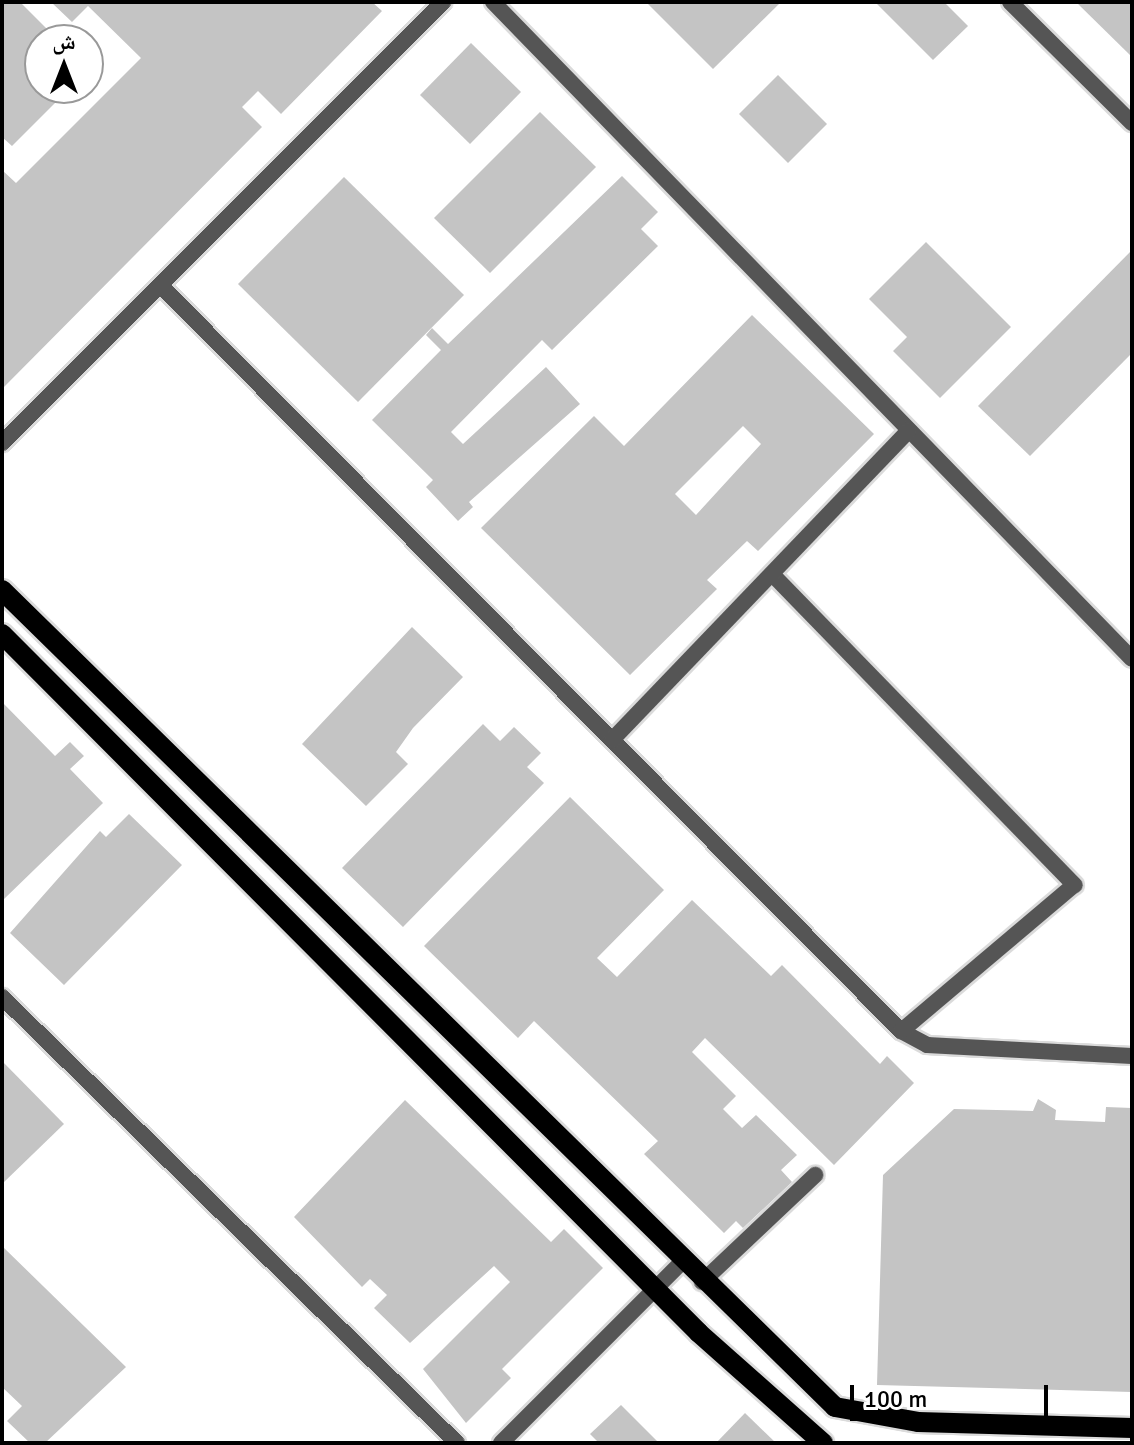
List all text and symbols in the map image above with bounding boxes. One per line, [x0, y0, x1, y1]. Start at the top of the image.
north arrow [24, 24, 104, 104]
text: ش [52, 28, 76, 55]
scale bar [854, 1369, 1052, 1419]
text: 100 m [864, 1384, 927, 1414]

